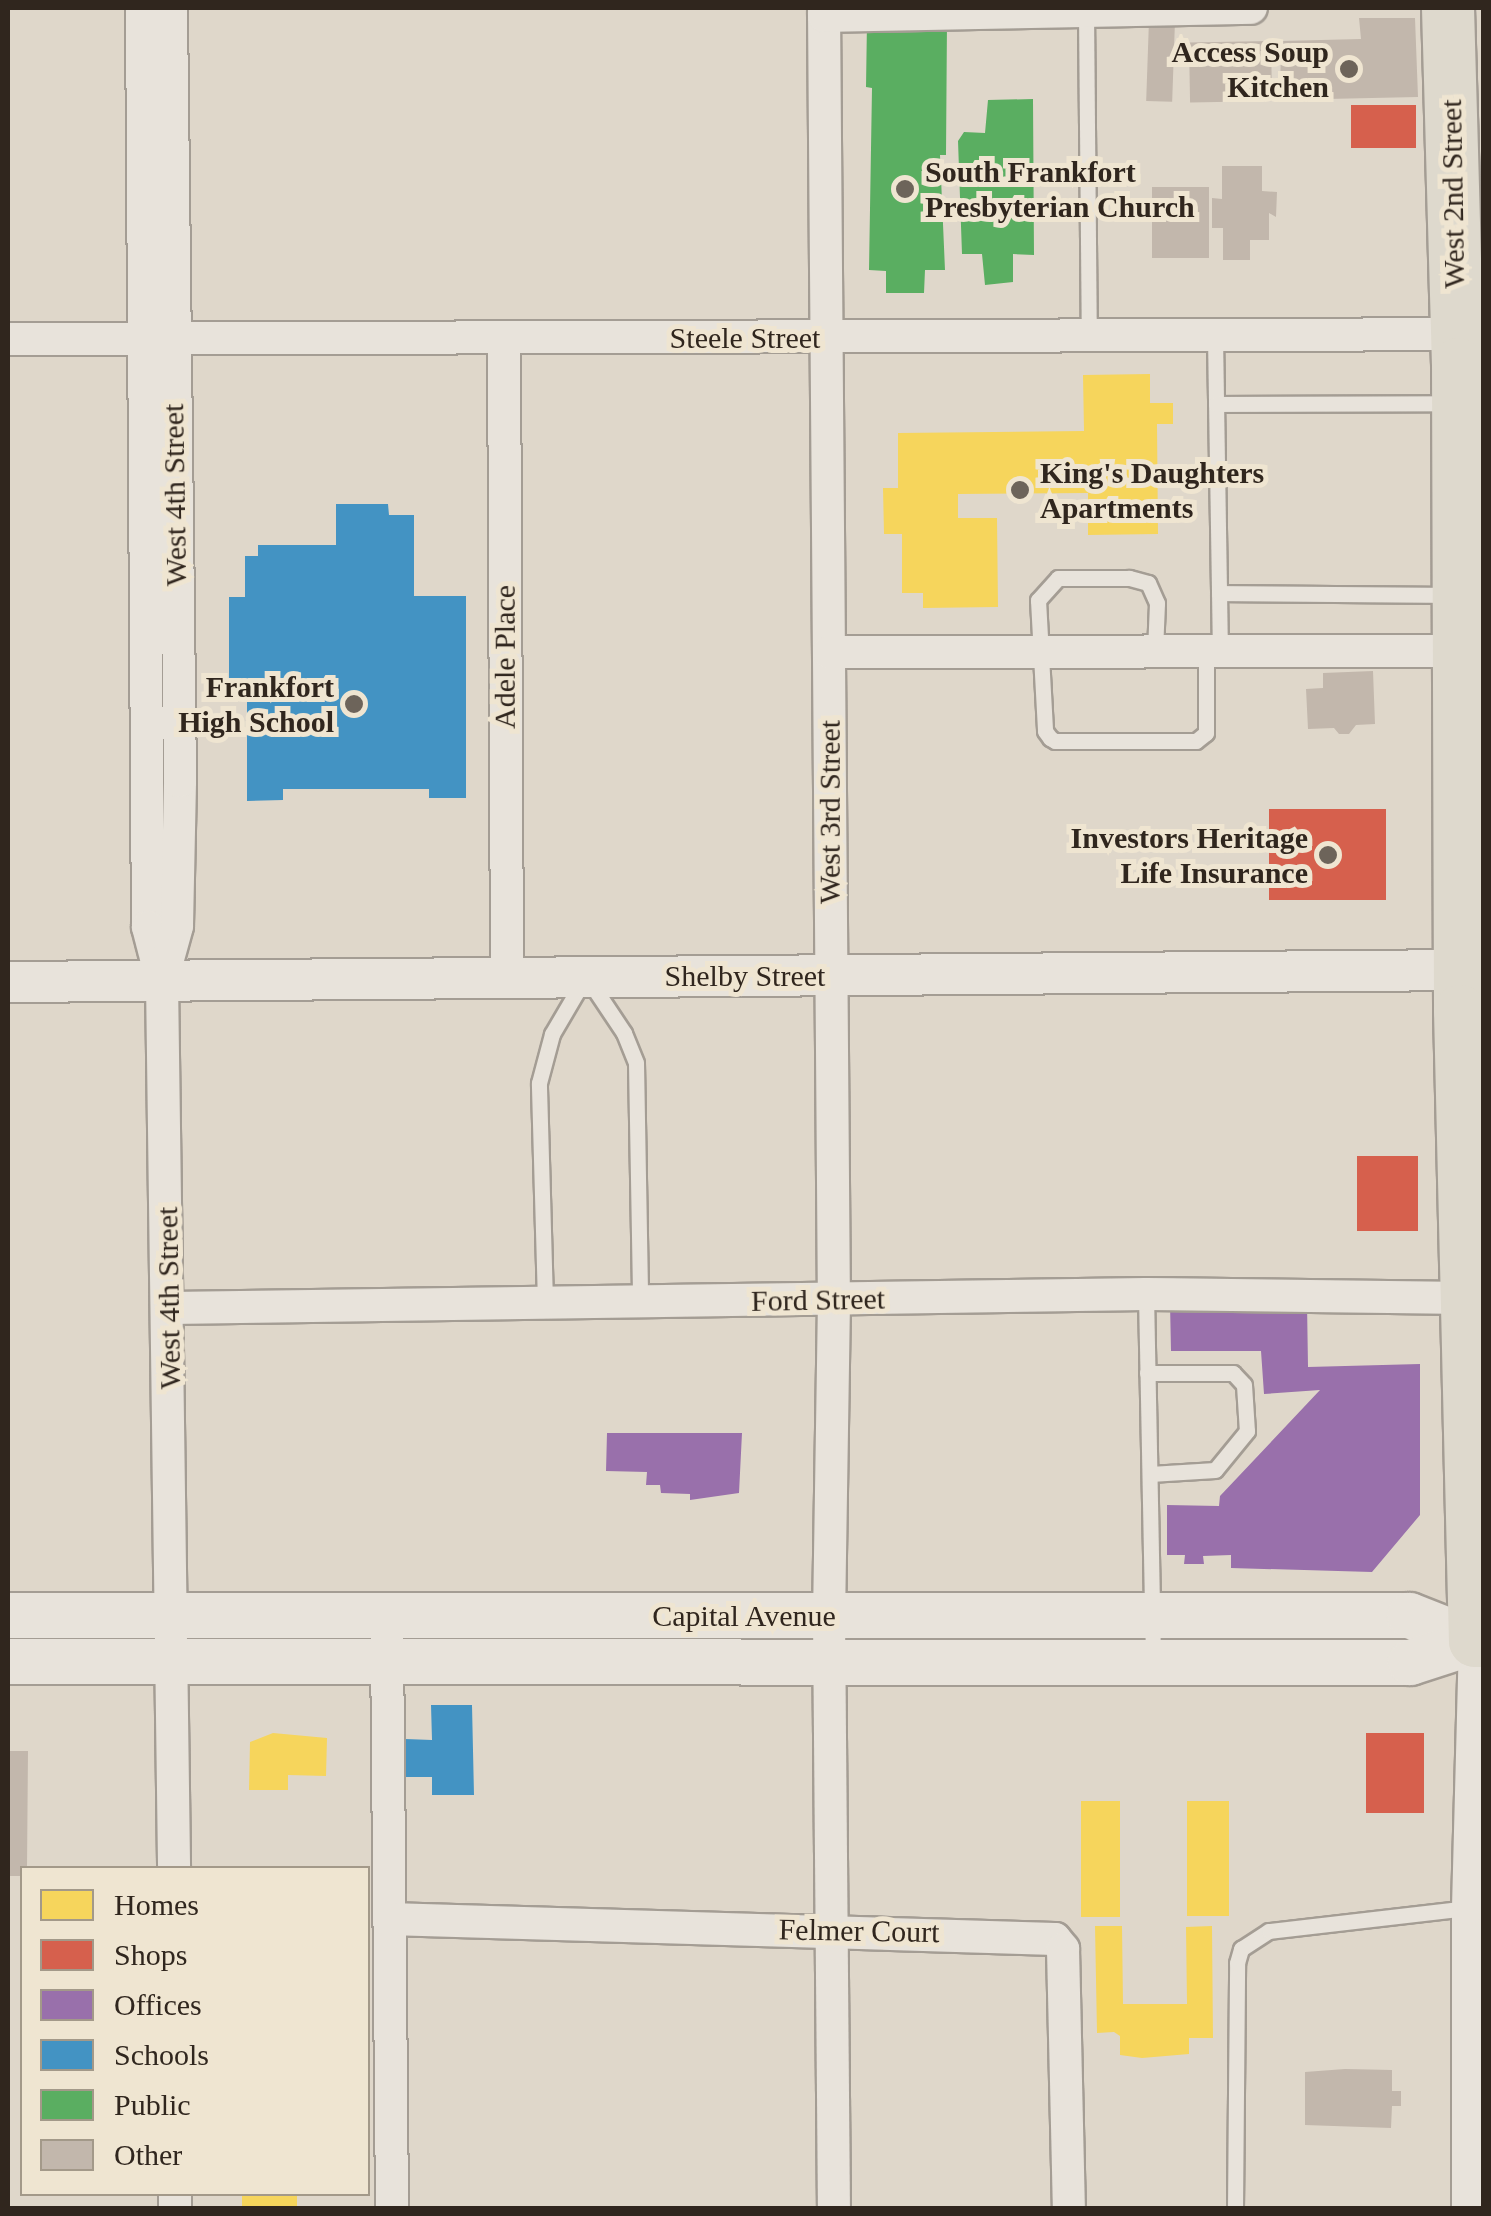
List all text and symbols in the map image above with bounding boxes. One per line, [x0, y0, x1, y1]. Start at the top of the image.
place label: Access Soup Kitchen [1171, 34, 1329, 104]
marker: Access Soup Kitchen [1338, 58, 1360, 80]
street label: West 2nd Street [1433, 99, 1473, 289]
place label: South Frankfort Presbyterian Church [925, 154, 1195, 224]
marker: South Frankfort Presbyterian Church [894, 178, 916, 200]
street label: Steele Street [670, 320, 820, 356]
street label: West 4th Street [155, 403, 195, 587]
place label: King's Daughters Apartments [1040, 455, 1264, 526]
marker: King's Daughters Apartments [1009, 479, 1031, 501]
street label: Adele Place [487, 585, 523, 729]
place label: Frankfort High School [178, 669, 334, 740]
marker: Frankfort High School [343, 693, 365, 715]
street label: West 3rd Street [812, 720, 848, 904]
place label: Investors Heritage Life Insurance [1071, 820, 1308, 890]
marker: Investors Heritage Life Insurance [1317, 844, 1339, 866]
street label: Shelby Street [665, 958, 825, 994]
street label: West 4th Street [149, 1206, 189, 1390]
street label: Ford Street [751, 1281, 885, 1319]
street label: Capital Avenue [651, 1598, 837, 1634]
legend [20, 1866, 370, 2196]
text: Homes [114, 1888, 199, 1921]
street label: Felmer Court [778, 1912, 940, 1950]
text: Shops [114, 1938, 187, 1971]
text: Offices [114, 1988, 202, 2021]
text: Schools [114, 2038, 209, 2071]
text: Public [114, 2088, 191, 2121]
text: Other [114, 2138, 182, 2171]

